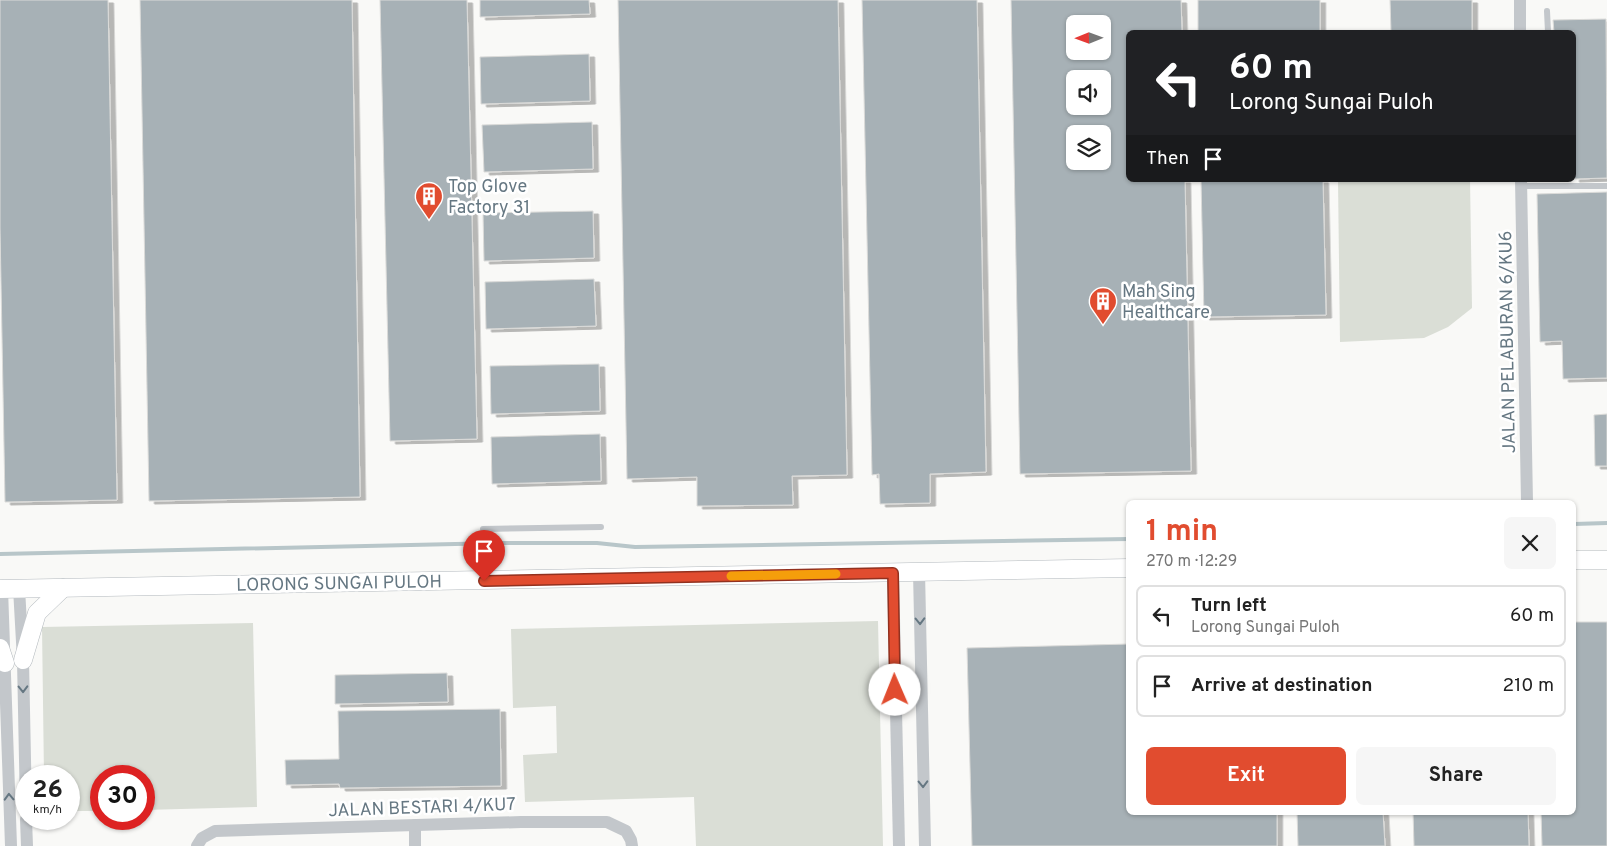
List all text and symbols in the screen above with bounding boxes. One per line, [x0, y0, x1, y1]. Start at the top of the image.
north arrow [1066, 15, 1111, 60]
map controls [1066, 15, 1111, 170]
text: 60 m [1229, 47, 1313, 91]
icon: left [1146, 50, 1211, 115]
button: sound [1066, 70, 1111, 115]
text: Lorong Sungai Puloh [1229, 90, 1434, 117]
button: layers [1066, 125, 1111, 170]
icon: arrive [1199, 145, 1227, 173]
text: Then [1146, 147, 1189, 171]
place label: Top Glove Factory 31 [448, 176, 530, 220]
building icon: Top Glove Factory 31 [414, 181, 444, 220]
street label: JALAN PELABURAN 6/KU6 [1495, 230, 1522, 454]
place label: Mah Sing Healthcare [1122, 281, 1210, 325]
building icon: Mah Sing Healthcare [1088, 286, 1118, 325]
text: 1 min [1146, 514, 1218, 551]
button: close [1504, 517, 1556, 569]
pin [463, 530, 505, 581]
icon: arrive [470, 537, 498, 565]
text: 270 m · 12:29 [1146, 552, 1237, 572]
street label: LORONG SUNGAI PULOH [236, 571, 442, 598]
text: Turn left [1191, 594, 1267, 618]
icon: left [1148, 602, 1176, 630]
text: 60 m [1510, 604, 1554, 628]
one-way arrow [914, 617, 925, 625]
text: Lorong Sungai Puloh [1191, 618, 1340, 638]
position arrow [868, 663, 920, 715]
icon: arrive [1148, 672, 1176, 700]
text: Arrive at destination [1191, 674, 1372, 698]
text: 210 m [1503, 674, 1554, 698]
one-way arrow [18, 686, 29, 694]
button: Exit [1146, 747, 1346, 805]
button: Share [1356, 747, 1556, 805]
speed limit sign: 30 [90, 765, 155, 830]
text: 26 [32, 775, 63, 807]
one-way arrow [918, 780, 928, 788]
one-way arrow [4, 793, 14, 801]
street label: JALAN BESTARI 4/KU7 [328, 794, 516, 823]
text: km/h [33, 802, 62, 818]

